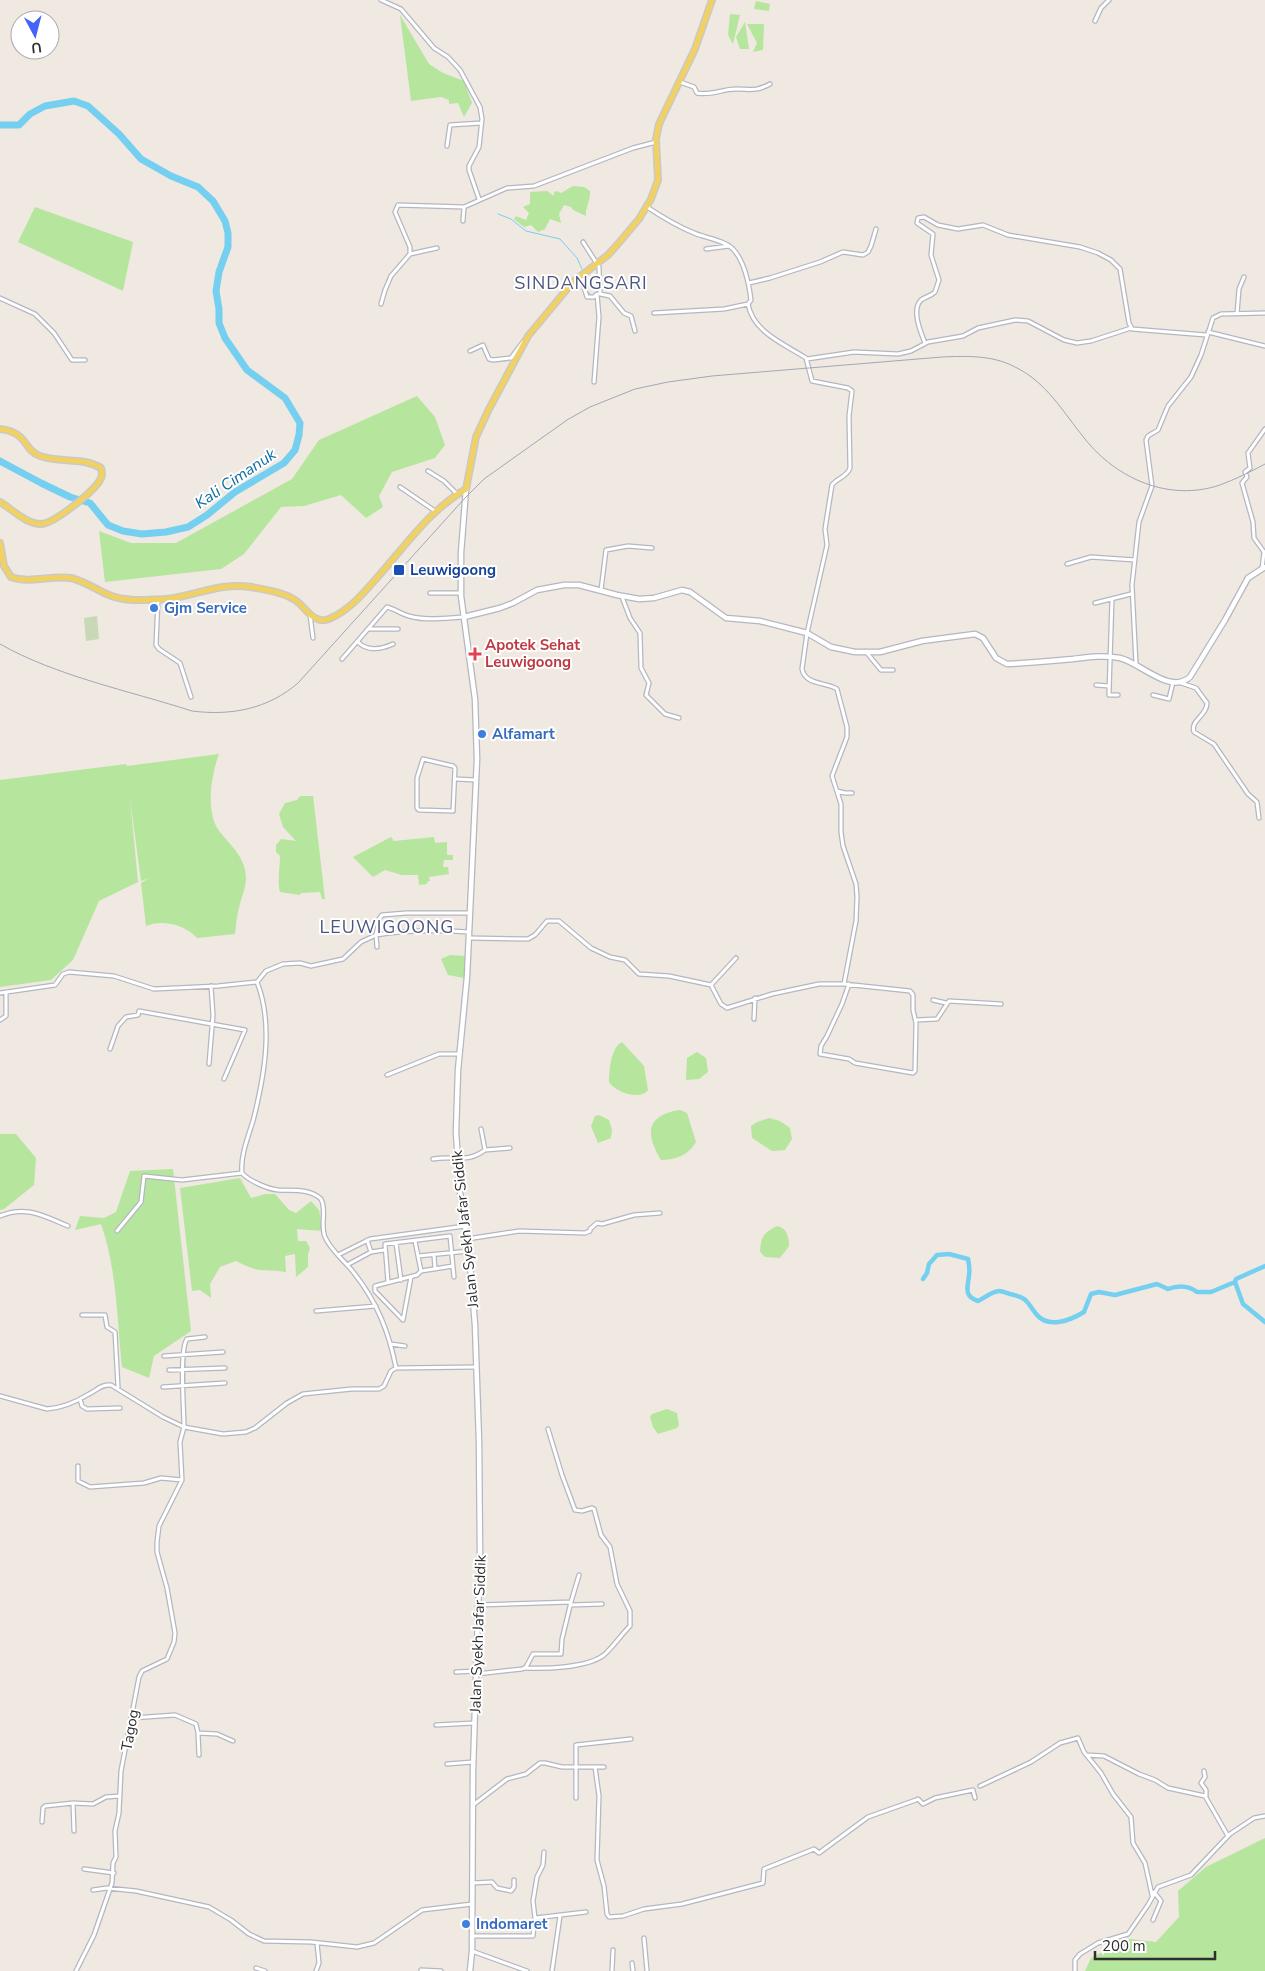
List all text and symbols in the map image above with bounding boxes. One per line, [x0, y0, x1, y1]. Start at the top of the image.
north arrow [10, 10, 60, 60]
text: U [30, 37, 43, 57]
district label: SINDANGSARI [514, 271, 648, 295]
water label: Kali Cimanuk [191, 443, 281, 514]
place label: Leuwigoong [410, 560, 496, 580]
marker: Leuwigoong [392, 563, 406, 577]
place label: Gjm Service [164, 598, 247, 618]
marker: Gjm Service [148, 602, 160, 614]
place label: Apotek Sehat Leuwigoong [485, 635, 580, 672]
marker: Apotek Sehat Leuwigoong [469, 648, 481, 660]
place label: Alfamart [492, 724, 555, 744]
marker: Alfamart [476, 728, 488, 740]
district label: LEUWIGOONG [320, 915, 454, 939]
street label: Jalan Syekh Jafar Siddik [447, 1149, 483, 1310]
street label: Jalan Syekh Jafar Siddik [465, 1554, 491, 1714]
street label: Tagog [117, 1708, 143, 1752]
place label: Indomaret [476, 1914, 548, 1934]
marker: Indomaret [460, 1918, 472, 1930]
scale bar [1095, 1928, 1215, 1960]
text: 200 m [1102, 1936, 1146, 1956]

